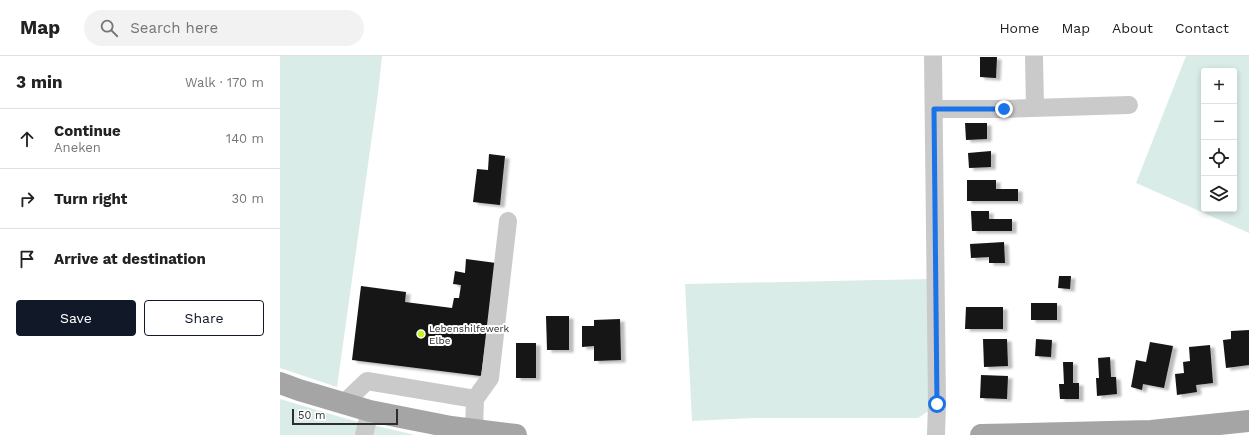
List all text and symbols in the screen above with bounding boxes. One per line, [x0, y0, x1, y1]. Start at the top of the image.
search box [84, 10, 364, 46]
text: Map [20, 16, 60, 39]
icon: search [98, 17, 120, 39]
text: Search here [130, 19, 218, 37]
text: Home [999, 20, 1039, 36]
text: Map [1061, 20, 1090, 36]
text: About [1112, 20, 1153, 36]
text: Contact [1175, 20, 1229, 36]
map controls [1201, 68, 1237, 212]
button: + [1201, 68, 1237, 104]
text: 3 min [16, 72, 62, 92]
text: Walk · 170 m [185, 75, 264, 90]
route end [995, 100, 1013, 118]
button: − [1201, 104, 1237, 140]
text: Continue [54, 122, 121, 140]
icon: ahead [16, 128, 38, 150]
text: 140 m [226, 131, 264, 146]
text: Aneken [54, 140, 101, 155]
button: locate [1201, 140, 1237, 176]
button: layers [1201, 176, 1237, 212]
icon: right [16, 188, 38, 210]
text: Turn right [54, 190, 127, 208]
text: 30 m [232, 191, 264, 206]
icon: arrive [16, 248, 38, 270]
text: Arrive at destination [54, 250, 206, 268]
button: Save [16, 300, 136, 336]
button: Share [144, 300, 264, 336]
place label: Lebenshilfewerk Elbe [429, 323, 509, 346]
marker: Lebenshilfewerk Elbe [416, 329, 426, 339]
route start [928, 395, 946, 413]
scale bar [292, 407, 398, 426]
text: 50 m [298, 409, 325, 422]

